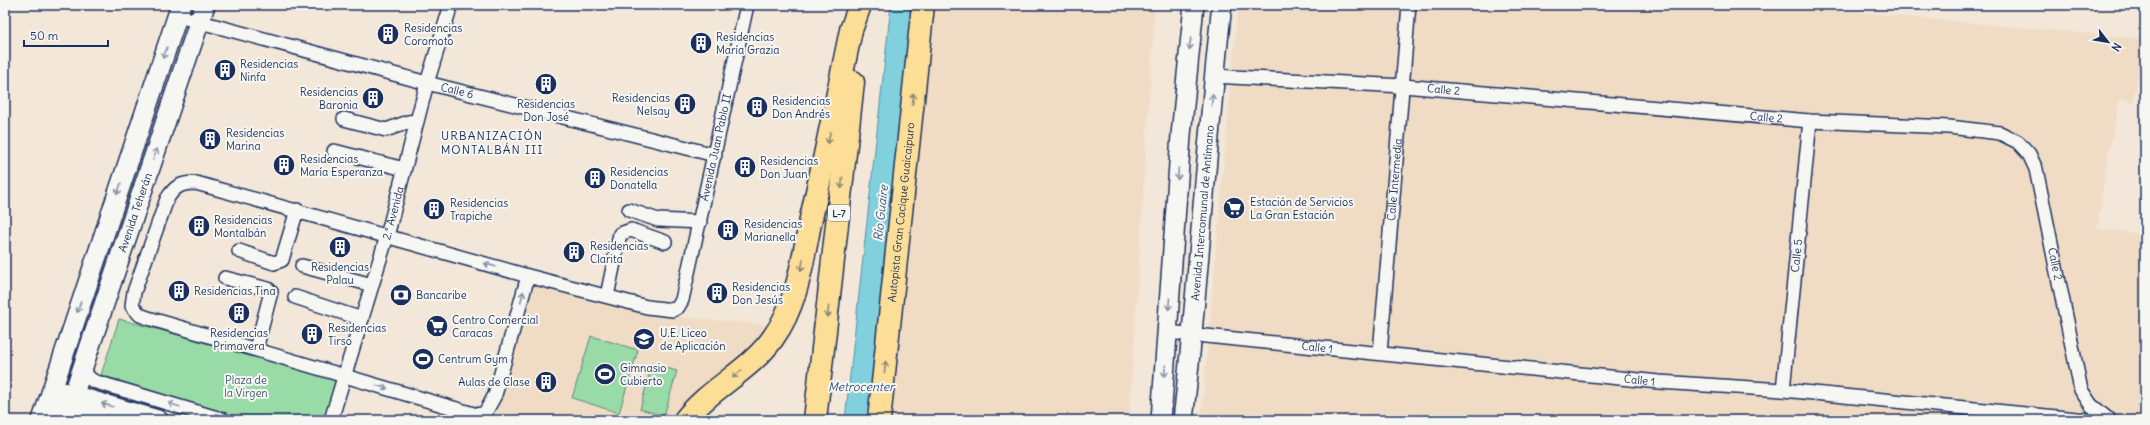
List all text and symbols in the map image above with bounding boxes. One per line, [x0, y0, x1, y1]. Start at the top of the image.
building icon: Residencias Coromoto [375, 21, 401, 47]
place label: Residencias Coromoto [404, 21, 462, 48]
scale bar [24, 22, 108, 48]
north arrow [2088, 22, 2128, 62]
text: 50 m [30, 28, 59, 43]
building icon: Residencias María Grazia [688, 30, 714, 56]
place label: Residencias María Grazia [716, 30, 780, 57]
one-way arrow [1186, 37, 1193, 50]
text: N [2109, 40, 2125, 54]
one-way arrow [161, 47, 168, 60]
building icon: Residencias Ninfa [212, 57, 238, 83]
place label: Residencias Ninfa [240, 57, 298, 84]
building icon: Residencias Don José [533, 71, 559, 97]
street label: Calle 6 [439, 80, 475, 101]
street label: Calle 2 [1427, 81, 1461, 98]
place label: Residencias Baronia [300, 85, 358, 112]
building icon: Residencias Baronia [360, 85, 386, 111]
place label: Residencias Nelsay [612, 91, 670, 118]
building icon: Residencias Nelsay [672, 91, 698, 117]
street label: Avenida Juan Pablo II [697, 92, 734, 202]
one-way arrow [909, 93, 917, 106]
building icon: Residencias Don Andrés [744, 94, 770, 120]
place label: Residencias Don Andrés [772, 94, 830, 121]
one-way arrow [1208, 94, 1215, 107]
place label: Residencias Don José [517, 97, 575, 124]
street label: Calle 2 [1749, 109, 1783, 126]
street label: Autopista Gran Cacique Guaicaipuro [885, 122, 918, 303]
street label: Avenida Intercomunal de Antímano [1188, 125, 1217, 301]
building icon: Residencias Marina [197, 126, 223, 152]
place label: Residencias Marina [226, 126, 284, 153]
district label: URBANIZACIÓN MONTALBÁN III [441, 128, 543, 157]
one-way arrow [824, 131, 832, 144]
street label: Calle Intermedia [1384, 138, 1405, 221]
one-way arrow [152, 148, 159, 161]
building icon: Residencias María Esperanza [271, 152, 297, 178]
place label: Residencias María Esperanza [300, 152, 383, 179]
building icon: Residencias Don Juan [732, 154, 758, 180]
place label: Residencias Don Juan [760, 154, 818, 181]
building icon: Residencias Donatella [582, 165, 608, 191]
place label: Residencias Donatella [610, 165, 668, 192]
one-way arrow [1174, 167, 1181, 180]
street label: Avenida Teherán [115, 171, 155, 254]
one-way arrow [839, 176, 846, 189]
one-way arrow [114, 183, 122, 195]
water label: Río Guaire [870, 183, 891, 242]
street label: 2.° Avenida [379, 185, 407, 241]
supermarket icon: Estación de Servicios La Gran Estación [1221, 195, 1247, 221]
place label: Estación de Servicios La Gran Estación [1250, 195, 1353, 222]
building icon: Residencias Trapiche [421, 196, 447, 222]
place label: Residencias Trapiche [450, 196, 508, 223]
road number: L-7 [828, 205, 850, 221]
building icon: Residencias Montalbán [186, 213, 212, 239]
place label: Residencias Montalbán [214, 213, 272, 240]
building icon: Residencias Marianella [715, 217, 741, 243]
place label: Residencias Marianella [744, 217, 802, 244]
building icon: Residencias Palau [327, 234, 353, 260]
street label: Calle 5 [1788, 238, 1805, 273]
building icon: Residencias Clarita [561, 239, 587, 265]
place label: Residencias Clarita [590, 239, 648, 266]
street label: Calle 2 [2045, 246, 2065, 281]
one-way arrow [798, 258, 806, 271]
place label: Residencias Palau [311, 260, 369, 287]
one-way arrow [484, 261, 497, 268]
building icon: Residencias Tina [166, 278, 192, 304]
building icon: Residencias Don Jesús [704, 280, 730, 306]
place label: Residencias Don Jesús [732, 280, 790, 307]
bank icon: Bancaribe [388, 282, 414, 308]
place label: Residencias Tina [194, 284, 276, 298]
place label: Bancaribe [416, 288, 467, 302]
one-way arrow [519, 290, 526, 303]
one-way arrow [1165, 297, 1172, 310]
building icon: Residencias Primavera [226, 300, 252, 326]
one-way arrow [75, 301, 82, 314]
one-way arrow [824, 305, 832, 318]
supermarket icon: Centro Comercial Caracas [424, 313, 450, 339]
place label: Centro Comercial Caracas [452, 313, 538, 340]
building icon: Residencias Tirso [299, 321, 325, 347]
place label: Residencias Tirso [328, 321, 386, 348]
place label: Residencias Primavera [210, 326, 268, 353]
school or university icon: U.E. Liceo de Aplicación [631, 326, 657, 352]
place label: U.E. Liceo de Aplicación [660, 326, 726, 353]
street label: Calle 1 [1301, 339, 1334, 356]
sports icon: Centrum Gym [410, 346, 436, 372]
place label: Centrum Gym [438, 352, 508, 366]
sports icon: Gimnasio Cubierto [592, 361, 618, 387]
place label: Gimnasio Cubierto [620, 361, 666, 388]
one-way arrow [881, 361, 888, 374]
one-way arrow [1162, 364, 1169, 377]
building icon: Aulas de Clase [533, 369, 559, 395]
one-way arrow [731, 369, 742, 378]
street label: Calle 1 [1623, 371, 1656, 389]
park label: Plaza de la Virgen [224, 373, 268, 400]
place label: Aulas de Clase [458, 375, 530, 389]
water label: Metrocenter [828, 379, 896, 394]
one-way arrow [375, 384, 388, 391]
one-way arrow [101, 401, 114, 409]
one-way arrow [167, 401, 180, 408]

